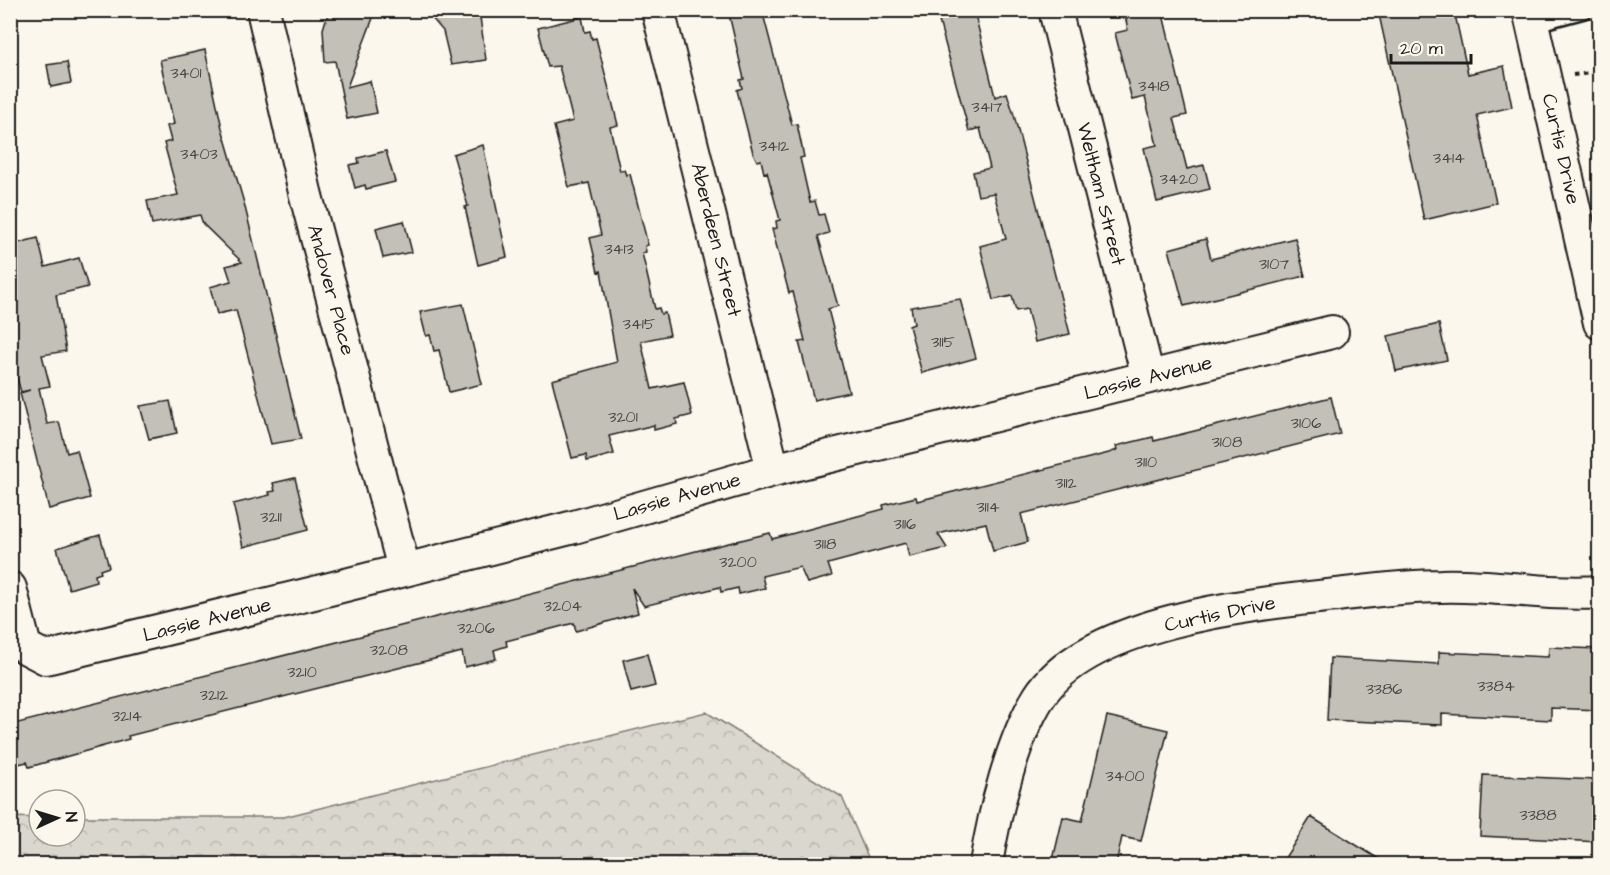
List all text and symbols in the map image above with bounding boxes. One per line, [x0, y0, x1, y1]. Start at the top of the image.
scale bar [1391, 27, 1470, 65]
text: 20 m [1400, 36, 1443, 61]
house number: 3401 [170, 62, 202, 84]
house number: 3418 [1138, 75, 1170, 97]
street label: Curtis Drive [1535, 91, 1587, 207]
house number: 3417 [972, 96, 1003, 118]
street label: Weltham Street [1070, 120, 1132, 268]
house number: 3412 [759, 135, 789, 157]
house number: 3403 [180, 143, 218, 165]
house number: 3414 [1433, 147, 1465, 169]
street label: Aberdeen Street [683, 160, 749, 320]
house number: 3420 [1160, 168, 1198, 190]
street label: Andover Place [300, 222, 362, 359]
house number: 3413 [604, 238, 634, 260]
house number: 3107 [1259, 253, 1289, 275]
house number: 3415 [623, 313, 656, 335]
house number: 3115 [931, 331, 955, 353]
street label: Lassie Avenue [1081, 349, 1215, 407]
house number: 3201 [608, 406, 638, 428]
house number: 3106 [1291, 412, 1321, 434]
house number: 3108 [1212, 431, 1242, 453]
house number: 3110 [1135, 451, 1157, 473]
street label: Lassie Avenue [610, 465, 744, 529]
house number: 3112 [1055, 472, 1077, 494]
house number: 3114 [976, 496, 1000, 518]
house number: 3211 [260, 506, 282, 528]
house number: 3116 [894, 513, 916, 535]
house number: 3118 [814, 533, 836, 555]
house number: 3200 [719, 551, 757, 573]
street label: Curtis Drive [1162, 589, 1278, 639]
street label: Lassie Avenue [140, 591, 274, 649]
house number: 3204 [544, 595, 582, 617]
house number: 3206 [457, 617, 495, 639]
house number: 3208 [370, 639, 408, 661]
house number: 3210 [287, 661, 317, 683]
house number: 3384 [1477, 675, 1515, 697]
house number: 3386 [1366, 678, 1402, 700]
house number: 3212 [200, 684, 228, 706]
house number: 3214 [112, 705, 142, 727]
house number: 3400 [1105, 765, 1145, 787]
north arrow [27, 788, 87, 848]
house number: 3388 [1519, 804, 1557, 826]
text: N [60, 811, 82, 823]

